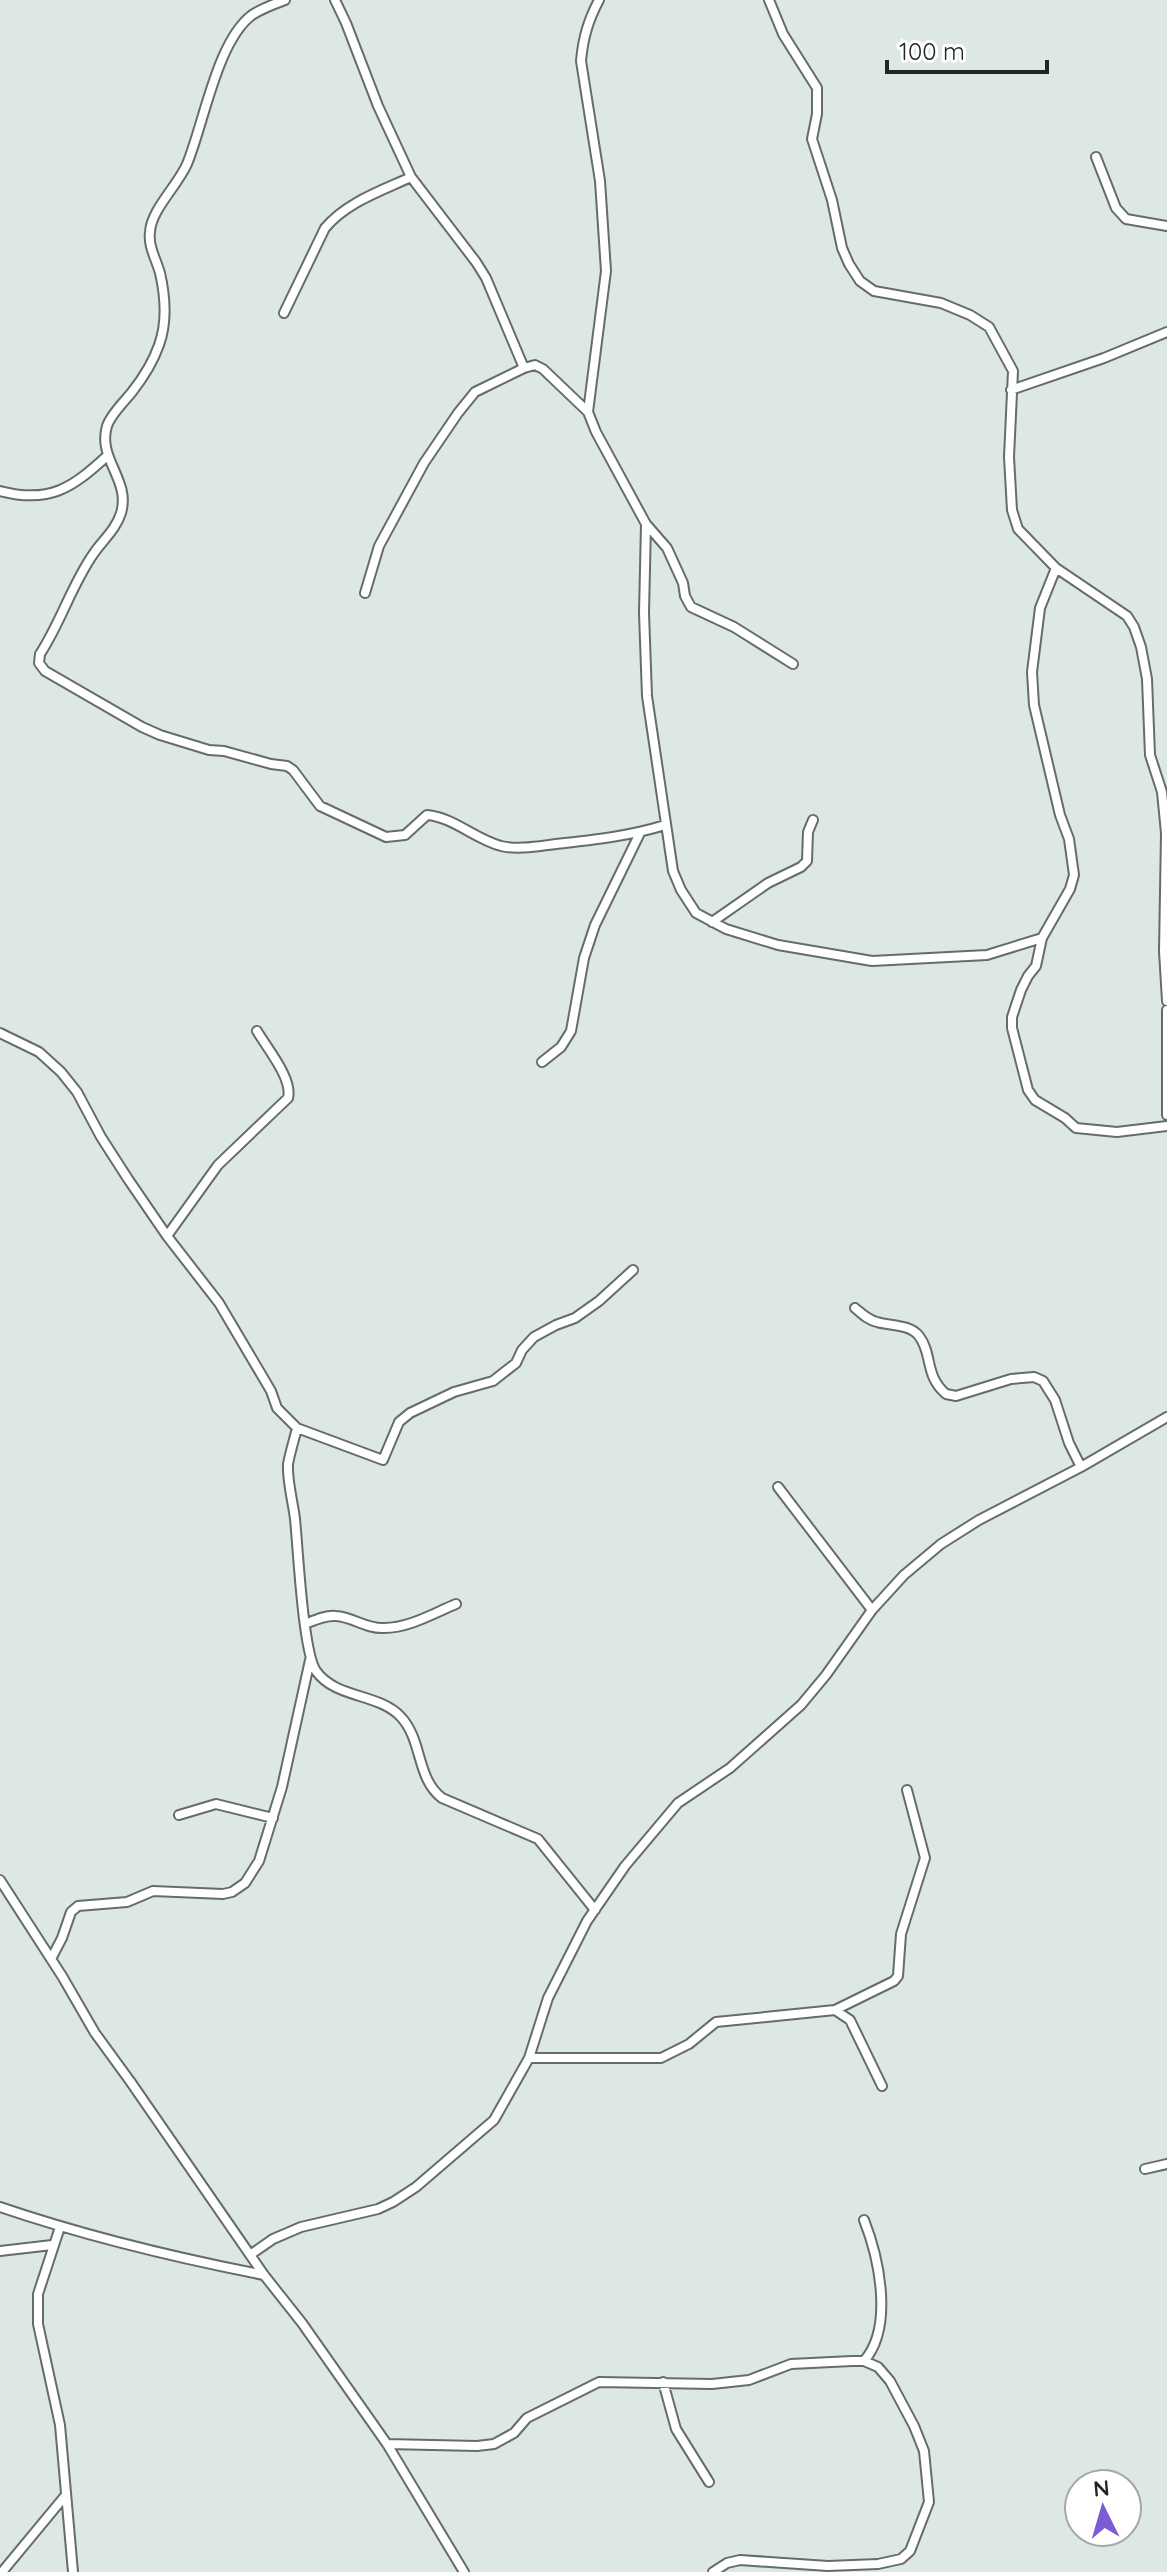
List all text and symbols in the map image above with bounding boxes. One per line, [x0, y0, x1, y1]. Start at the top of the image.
scale bar [887, 24, 1047, 74]
text: 100 m [899, 36, 965, 66]
north arrow [1063, 2468, 1143, 2548]
text: N [1092, 2473, 1111, 2503]

